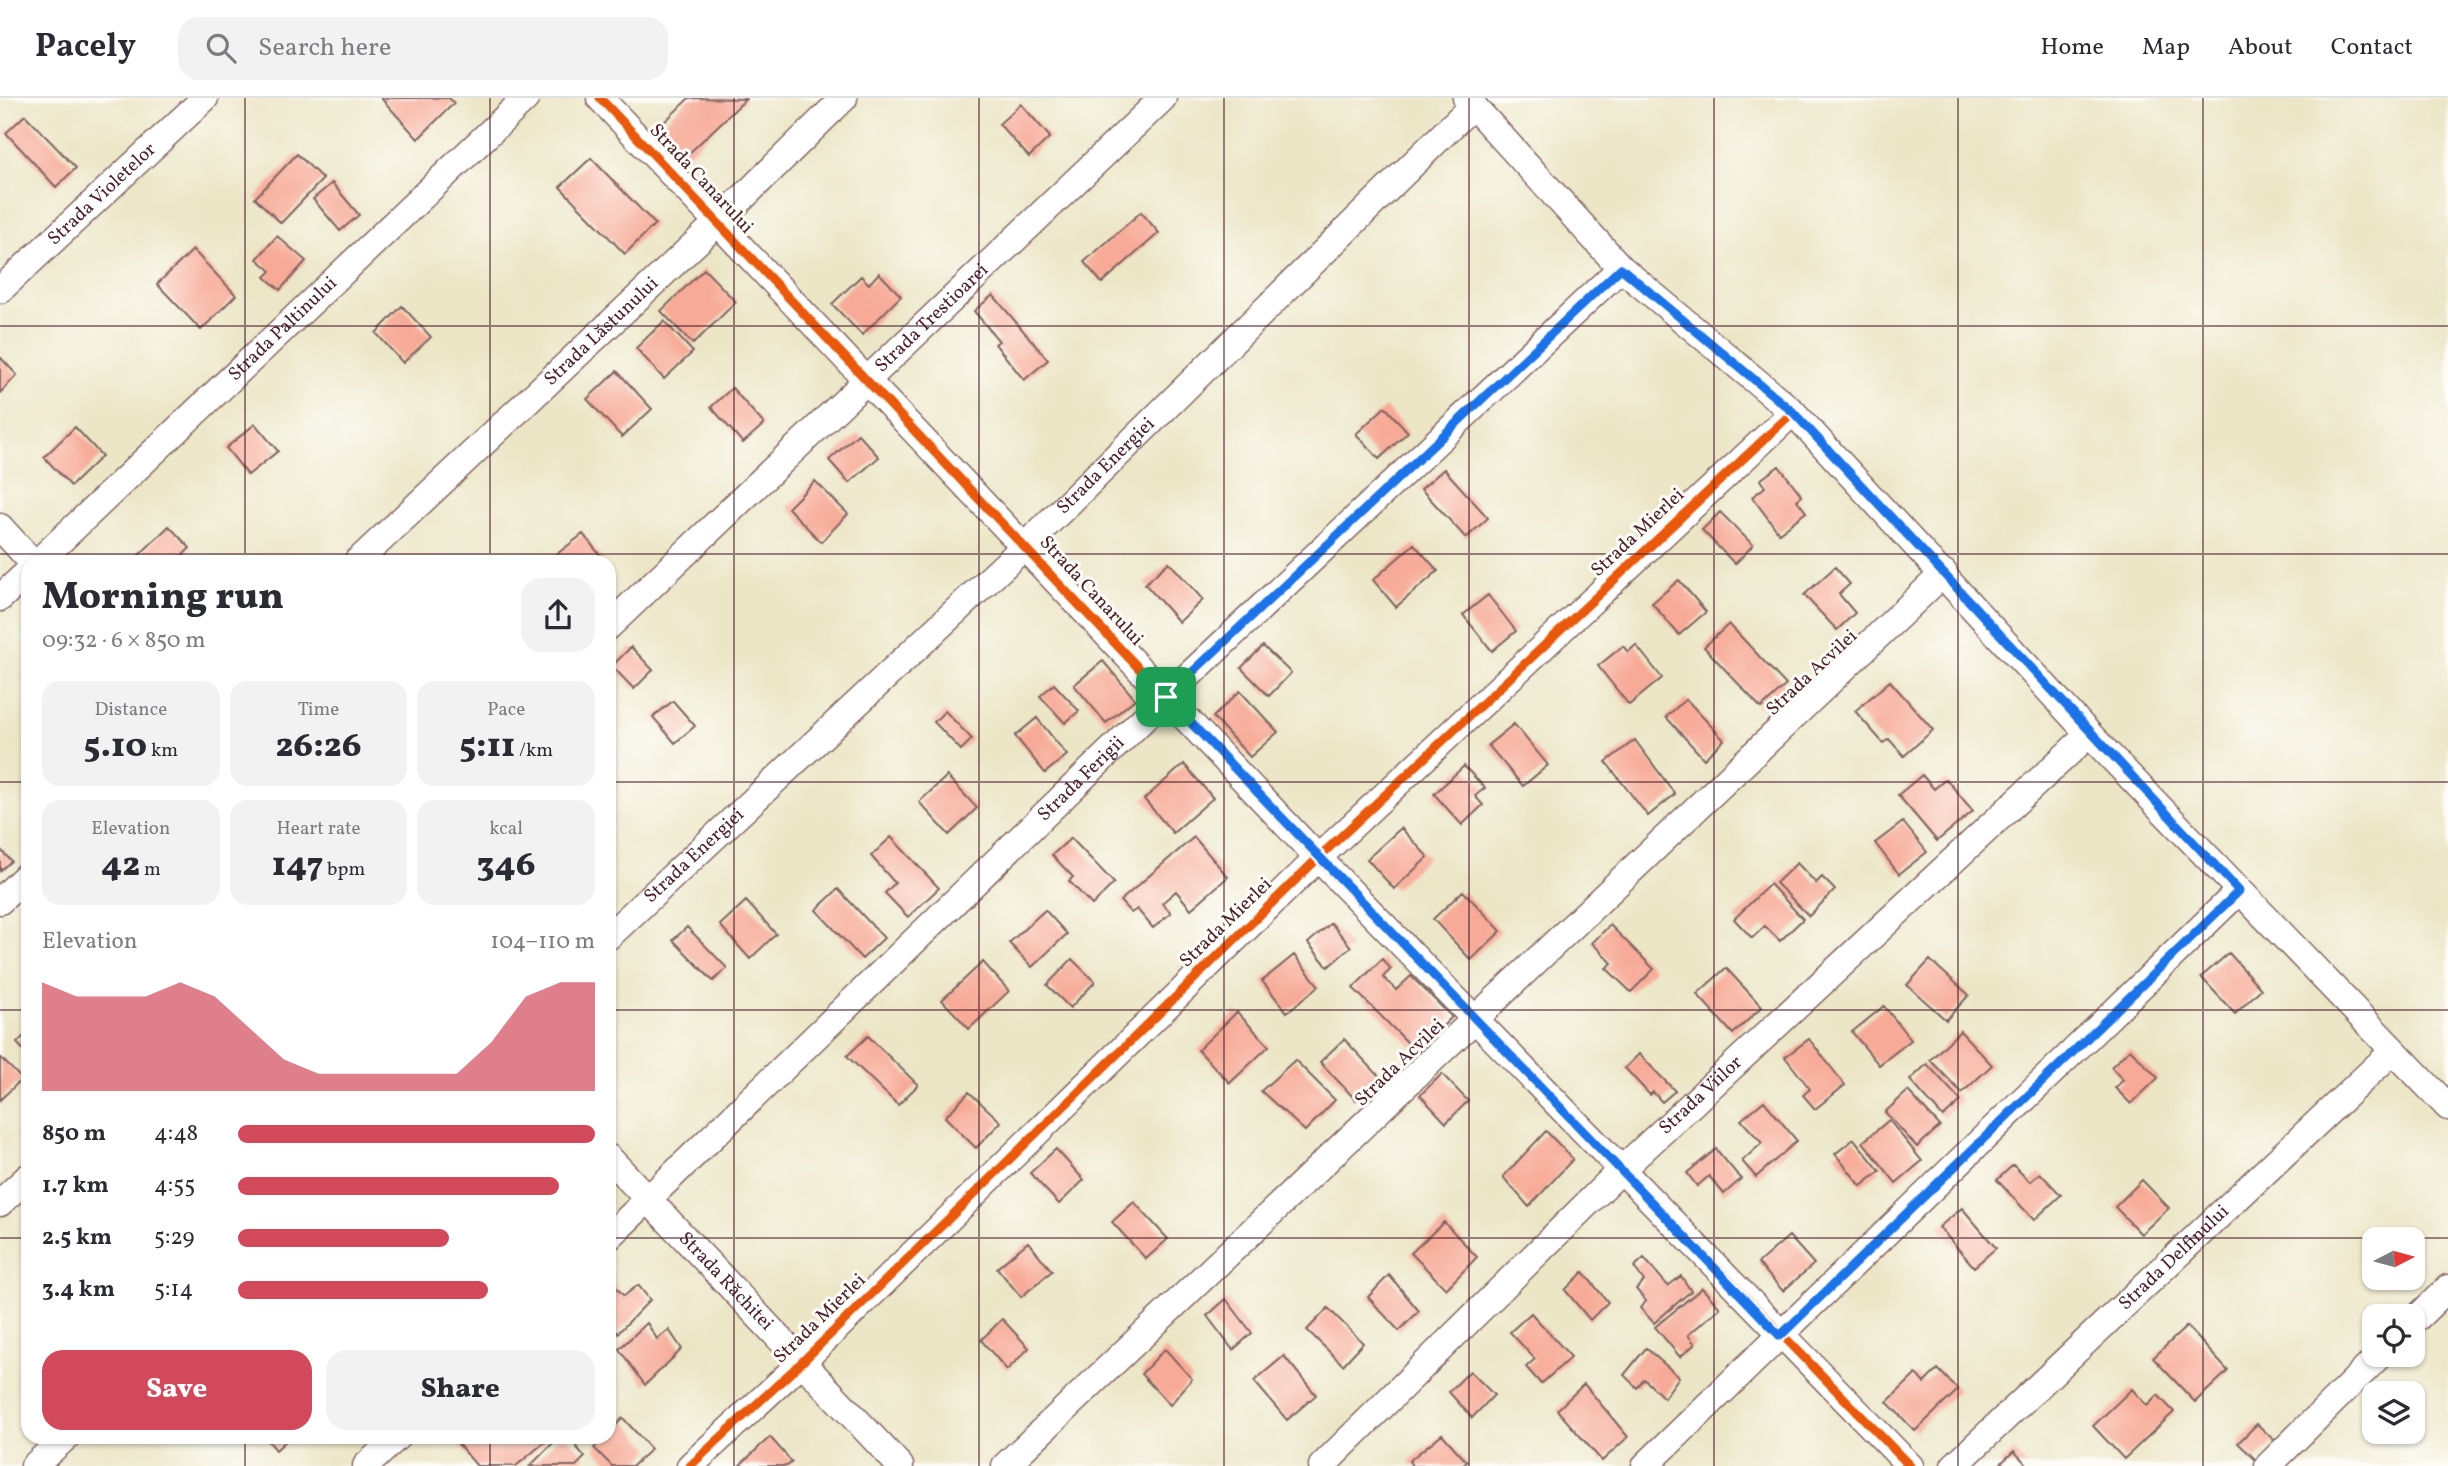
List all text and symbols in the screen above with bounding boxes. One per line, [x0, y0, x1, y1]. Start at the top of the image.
search box [178, 17, 668, 80]
text: Pacely [35, 25, 136, 71]
icon: search [202, 29, 240, 67]
text: Search here [258, 30, 391, 66]
text: Home [2040, 31, 2104, 65]
text: Map [2142, 31, 2190, 65]
text: About [2228, 31, 2293, 65]
text: Contact [2331, 31, 2413, 65]
street label: Strada Canarului [643, 118, 759, 240]
street label: Strada Violetelor [42, 137, 162, 252]
street label: Strada Trestioarei [869, 258, 995, 379]
street label: Strada Paltinului [223, 271, 343, 387]
street label: Strada Lăstunului [539, 271, 665, 392]
street label: Strada Energiei [1051, 412, 1161, 521]
street label: Strada Mierlei [1585, 483, 1691, 583]
street label: Strada Canarului [1033, 530, 1149, 652]
text: Morning run [42, 572, 284, 625]
button: share [521, 578, 595, 652]
street label: Strada Acvilei [1761, 624, 1864, 722]
text: 09:32 · 6 × 850 m [42, 625, 206, 657]
pin [1136, 667, 1196, 727]
icon: arrive [1147, 678, 1185, 716]
text: Distance [94, 697, 167, 723]
text: Time [298, 697, 339, 723]
text: Pace [487, 697, 525, 723]
text: 5.10 [84, 723, 147, 771]
text: 26:26 [275, 723, 362, 771]
text: 5:11 [459, 723, 515, 771]
street label: Strada Ferigii [1032, 730, 1131, 827]
text: km [147, 738, 178, 764]
text: /km [515, 738, 553, 764]
street label: Strada Energiei [639, 802, 750, 909]
text: Elevation [91, 816, 170, 842]
text: Heart rate [277, 816, 360, 842]
text: kcal [489, 816, 523, 842]
text: 42 [101, 842, 140, 890]
text: 147 [272, 842, 323, 890]
text: 346 [477, 842, 536, 890]
text: m [140, 857, 161, 883]
text: bpm [323, 857, 365, 883]
street label: Strada Mierlei [1174, 872, 1278, 974]
text: Elevation [42, 926, 138, 958]
text: 104–110 m [490, 926, 595, 958]
street label: Strada Acvilei [1349, 1013, 1451, 1113]
street label: Strada Viilor [1654, 1050, 1748, 1141]
text: 850 m [42, 1118, 106, 1150]
text: 4:48 [154, 1118, 198, 1150]
text: 1.7 km [42, 1170, 109, 1202]
text: 4:55 [154, 1170, 195, 1202]
street label: Strada Delfinului [2113, 1199, 2235, 1317]
text: 2.5 km [42, 1222, 112, 1254]
text: 5:29 [154, 1222, 195, 1254]
street label: Strada Răchitei [673, 1226, 779, 1337]
north arrow [2362, 1227, 2426, 1290]
map controls [2362, 1227, 2425, 1444]
street label: Strada Mierlei [768, 1268, 872, 1370]
text: 3.4 km [42, 1274, 115, 1306]
text: 5:14 [154, 1274, 193, 1306]
button: locate [2362, 1304, 2425, 1367]
button: Save [42, 1350, 312, 1430]
button: Share [326, 1350, 595, 1430]
button: layers [2362, 1381, 2425, 1444]

